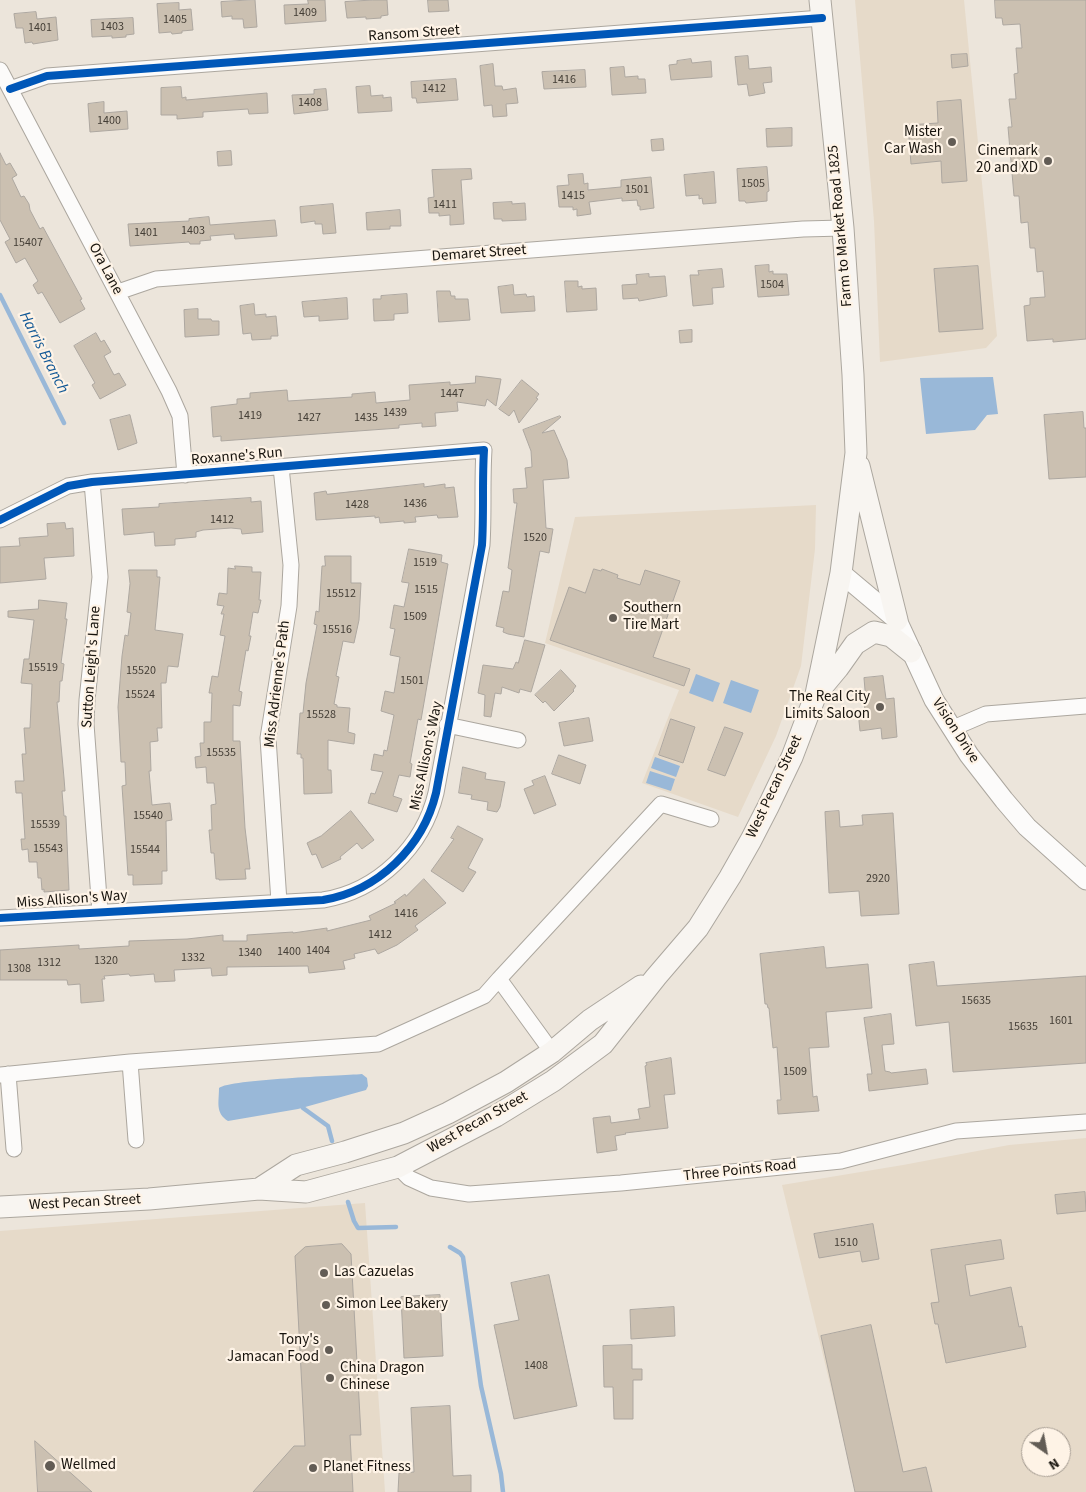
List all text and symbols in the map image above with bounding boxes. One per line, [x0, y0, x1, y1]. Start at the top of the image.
house number: 1409 [293, 6, 317, 20]
house number: 1405 [163, 13, 187, 27]
house number: 1403 [100, 20, 124, 34]
house number: 1401 [28, 21, 52, 35]
street label: Ransom Street [368, 22, 460, 46]
house number: 1416 [552, 73, 576, 87]
house number: 1412 [422, 82, 446, 96]
house number: 1408 [298, 96, 322, 110]
house number: 1400 [97, 114, 121, 128]
place label: Mister Car Wash [884, 124, 942, 159]
marker: Mister Car Wash [946, 136, 958, 148]
place label: Cinemark 20 and XD [976, 143, 1038, 178]
street label: Farm to Market Road 1825 [825, 144, 857, 308]
marker: Cinemark 20 and XD [1042, 155, 1054, 167]
house number: 1505 [741, 177, 765, 191]
house number: 1501 [625, 183, 649, 197]
house number: 1415 [561, 189, 585, 203]
house number: 1411 [433, 198, 457, 212]
house number: 1403 [181, 224, 205, 238]
house number: 1401 [134, 226, 158, 240]
house number: 15407 [13, 236, 43, 250]
street label: Ora Lane [84, 240, 126, 298]
street label: Demaret Street [431, 242, 527, 266]
house number: 1504 [760, 278, 784, 292]
water label: Harris Branch [14, 309, 72, 397]
house number: 1447 [440, 387, 464, 401]
house number: 1439 [383, 406, 407, 420]
house number: 1419 [238, 409, 262, 423]
house number: 1427 [297, 411, 321, 425]
house number: 1435 [354, 411, 378, 425]
street label: Roxanne's Run [190, 444, 284, 470]
house number: 1436 [403, 497, 427, 511]
house number: 1428 [345, 498, 369, 512]
house number: 1412 [210, 513, 234, 527]
house number: 1520 [523, 531, 547, 545]
house number: 1519 [413, 556, 437, 570]
house number: 1515 [414, 583, 438, 597]
house number: 15512 [326, 587, 356, 601]
place label: Southern Tire Mart [623, 600, 681, 635]
street label: Sutton Leigh's Lane [79, 605, 105, 729]
house number: 1509 [403, 610, 427, 624]
marker: Southern Tire Mart [607, 612, 619, 624]
street label: Miss Adrienne's Path [261, 619, 295, 749]
house number: 15516 [322, 623, 352, 637]
house number: 15519 [28, 661, 58, 675]
house number: 15520 [126, 664, 156, 678]
house number: 1501 [400, 674, 424, 688]
house number: 15524 [125, 688, 155, 702]
place label: The Real City Limits Saloon [785, 689, 870, 724]
street label: Vision Drive [928, 695, 982, 767]
street label: Miss Allison's Way [407, 700, 447, 812]
marker: The Real City Limits Saloon [874, 701, 886, 713]
house number: 15528 [306, 708, 336, 722]
street label: West Pecan Street [743, 732, 807, 842]
house number: 15535 [206, 746, 236, 760]
house number: 15540 [133, 809, 163, 823]
house number: 15539 [30, 818, 60, 832]
house number: 15543 [33, 842, 63, 856]
house number: 15544 [130, 843, 160, 857]
house number: 2920 [866, 872, 890, 886]
street label: Miss Allison's Way [16, 887, 128, 913]
house number: 1416 [394, 907, 418, 921]
house number: 1412 [368, 928, 392, 942]
house number: 1404 [306, 944, 330, 958]
house number: 1400 [277, 945, 301, 959]
house number: 1340 [238, 946, 262, 960]
house number: 1332 [181, 951, 205, 965]
house number: 1320 [94, 954, 118, 968]
house number: 1312 [37, 956, 61, 970]
house number: 1308 [7, 962, 31, 976]
house number: 15635 [961, 994, 991, 1008]
house number: 1601 [1049, 1014, 1073, 1028]
house number: 15635 [1008, 1020, 1038, 1034]
house number: 1509 [783, 1065, 807, 1079]
street label: West Pecan Street [425, 1088, 531, 1158]
street label: Three Points Road [683, 1156, 797, 1186]
street label: West Pecan Street [29, 1191, 141, 1215]
house number: 1510 [834, 1236, 858, 1250]
place label: Las Cazuelas [334, 1264, 414, 1282]
marker: Las Cazuelas [318, 1267, 330, 1279]
place label: Simon Lee Bakery [336, 1296, 448, 1314]
marker: Simon Lee Bakery [320, 1299, 332, 1311]
place label: Tony's Jamacan Food [227, 1332, 319, 1367]
marker: Tony's Jamacan Food [323, 1344, 335, 1356]
house number: 1408 [524, 1359, 548, 1373]
place label: China Dragon Chinese [340, 1360, 425, 1395]
marker: China Dragon Chinese [324, 1372, 336, 1384]
north arrow [1021, 1427, 1071, 1477]
text: N [1044, 1453, 1063, 1475]
place label: Wellmed [61, 1457, 116, 1475]
marker: Wellmed [43, 1459, 57, 1473]
place label: Planet Fitness [323, 1459, 411, 1477]
marker: Planet Fitness [307, 1462, 319, 1474]

